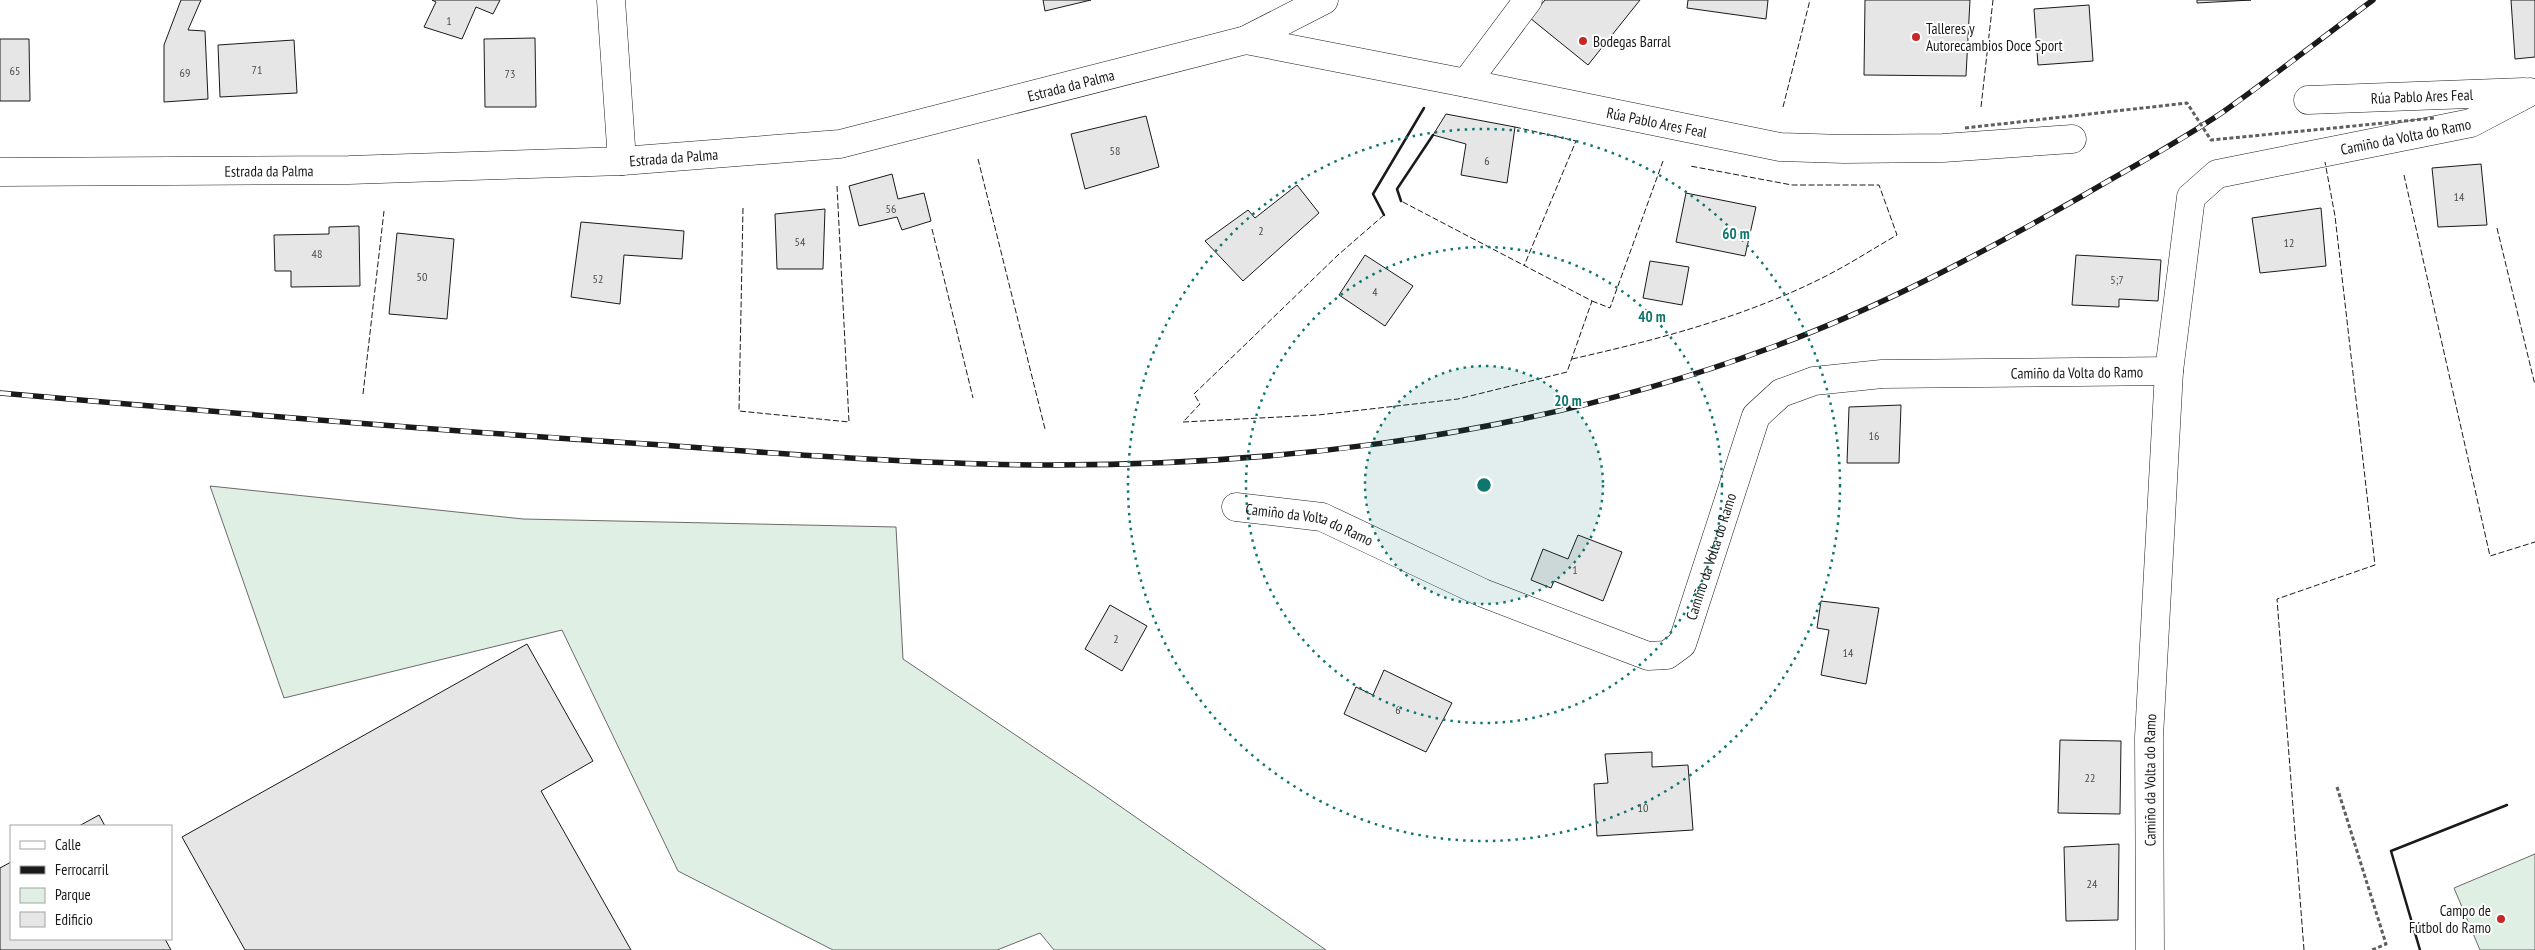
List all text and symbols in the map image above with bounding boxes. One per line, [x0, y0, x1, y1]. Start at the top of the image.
house number: 1 [446, 13, 452, 28]
place label: Talleres y Autorecambios Doce Sport [1926, 19, 2063, 55]
marker: Talleres y Autorecambios Doce Sport [1910, 31, 1922, 43]
place label: Bodegas Barral [1593, 32, 1671, 51]
marker: Bodegas Barral [1577, 35, 1589, 47]
house number: 71 [252, 62, 262, 77]
house number: 65 [10, 63, 20, 78]
house number: 69 [180, 65, 190, 80]
street label: Estrada da Palma [1025, 65, 1116, 105]
house number: 73 [505, 66, 515, 81]
street label: Rúa Pablo Ares Feal [2370, 84, 2474, 107]
street label: Rúa Pablo Ares Feal [1605, 102, 1709, 142]
street label: Camiño da Volta do Ramo [2339, 114, 2472, 158]
house number: 58 [1110, 143, 1120, 158]
street label: Estrada da Palma [629, 144, 719, 170]
house number: 6 [1484, 153, 1490, 168]
street label: Estrada da Palma [225, 161, 313, 180]
house number: 14 [2454, 189, 2465, 204]
house number: 56 [886, 201, 896, 216]
house number: 2 [1258, 223, 1264, 238]
text: 60 m [1722, 224, 1750, 243]
house number: 54 [795, 234, 806, 249]
house number: 12 [2284, 235, 2294, 250]
house number: 48 [312, 246, 322, 261]
house number: 50 [417, 269, 427, 284]
house number: 52 [593, 271, 603, 286]
house number: 5;7 [2110, 272, 2124, 287]
house number: 4 [1372, 284, 1378, 299]
text: 40 m [1638, 307, 1666, 326]
street label: Camiño da Volta do Ramo [2011, 362, 2143, 382]
text: 20 m [1554, 391, 1582, 410]
house number: 16 [1869, 428, 1879, 443]
centre of rings [1475, 476, 1493, 494]
street label: Camiño da Volta do Ramo [1681, 490, 1740, 622]
street label: Camiño da Volta do Ramo [1245, 499, 1376, 549]
house number: 1 [1572, 562, 1578, 577]
house number: 2 [1113, 631, 1119, 646]
house number: 14 [1843, 645, 1854, 660]
house number: 6 [1395, 702, 1401, 717]
street label: Camiño da Volta do Ramo [2139, 713, 2160, 846]
house number: 22 [2085, 770, 2095, 785]
house number: 10 [1638, 800, 1648, 815]
legend [10, 825, 172, 940]
text: Calle [55, 835, 81, 854]
text: Ferrocarril [55, 860, 109, 879]
house number: 24 [2087, 876, 2098, 891]
text: Parque [55, 885, 91, 904]
place label: Campo de Fútbol do Ramo [2409, 901, 2491, 937]
text: Edificio [55, 910, 93, 929]
marker: Campo de Fútbol do Ramo [2495, 913, 2507, 925]

